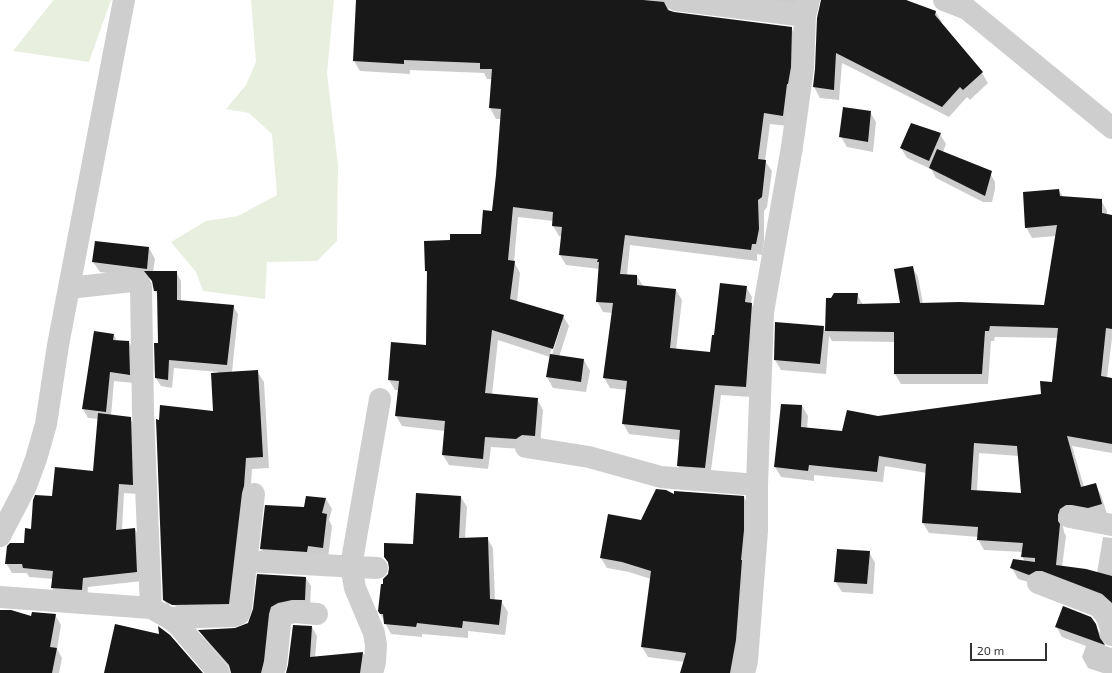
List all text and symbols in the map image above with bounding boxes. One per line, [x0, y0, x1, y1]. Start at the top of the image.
scale bar [972, 635, 1049, 661]
text: 20 m [977, 643, 1004, 657]

